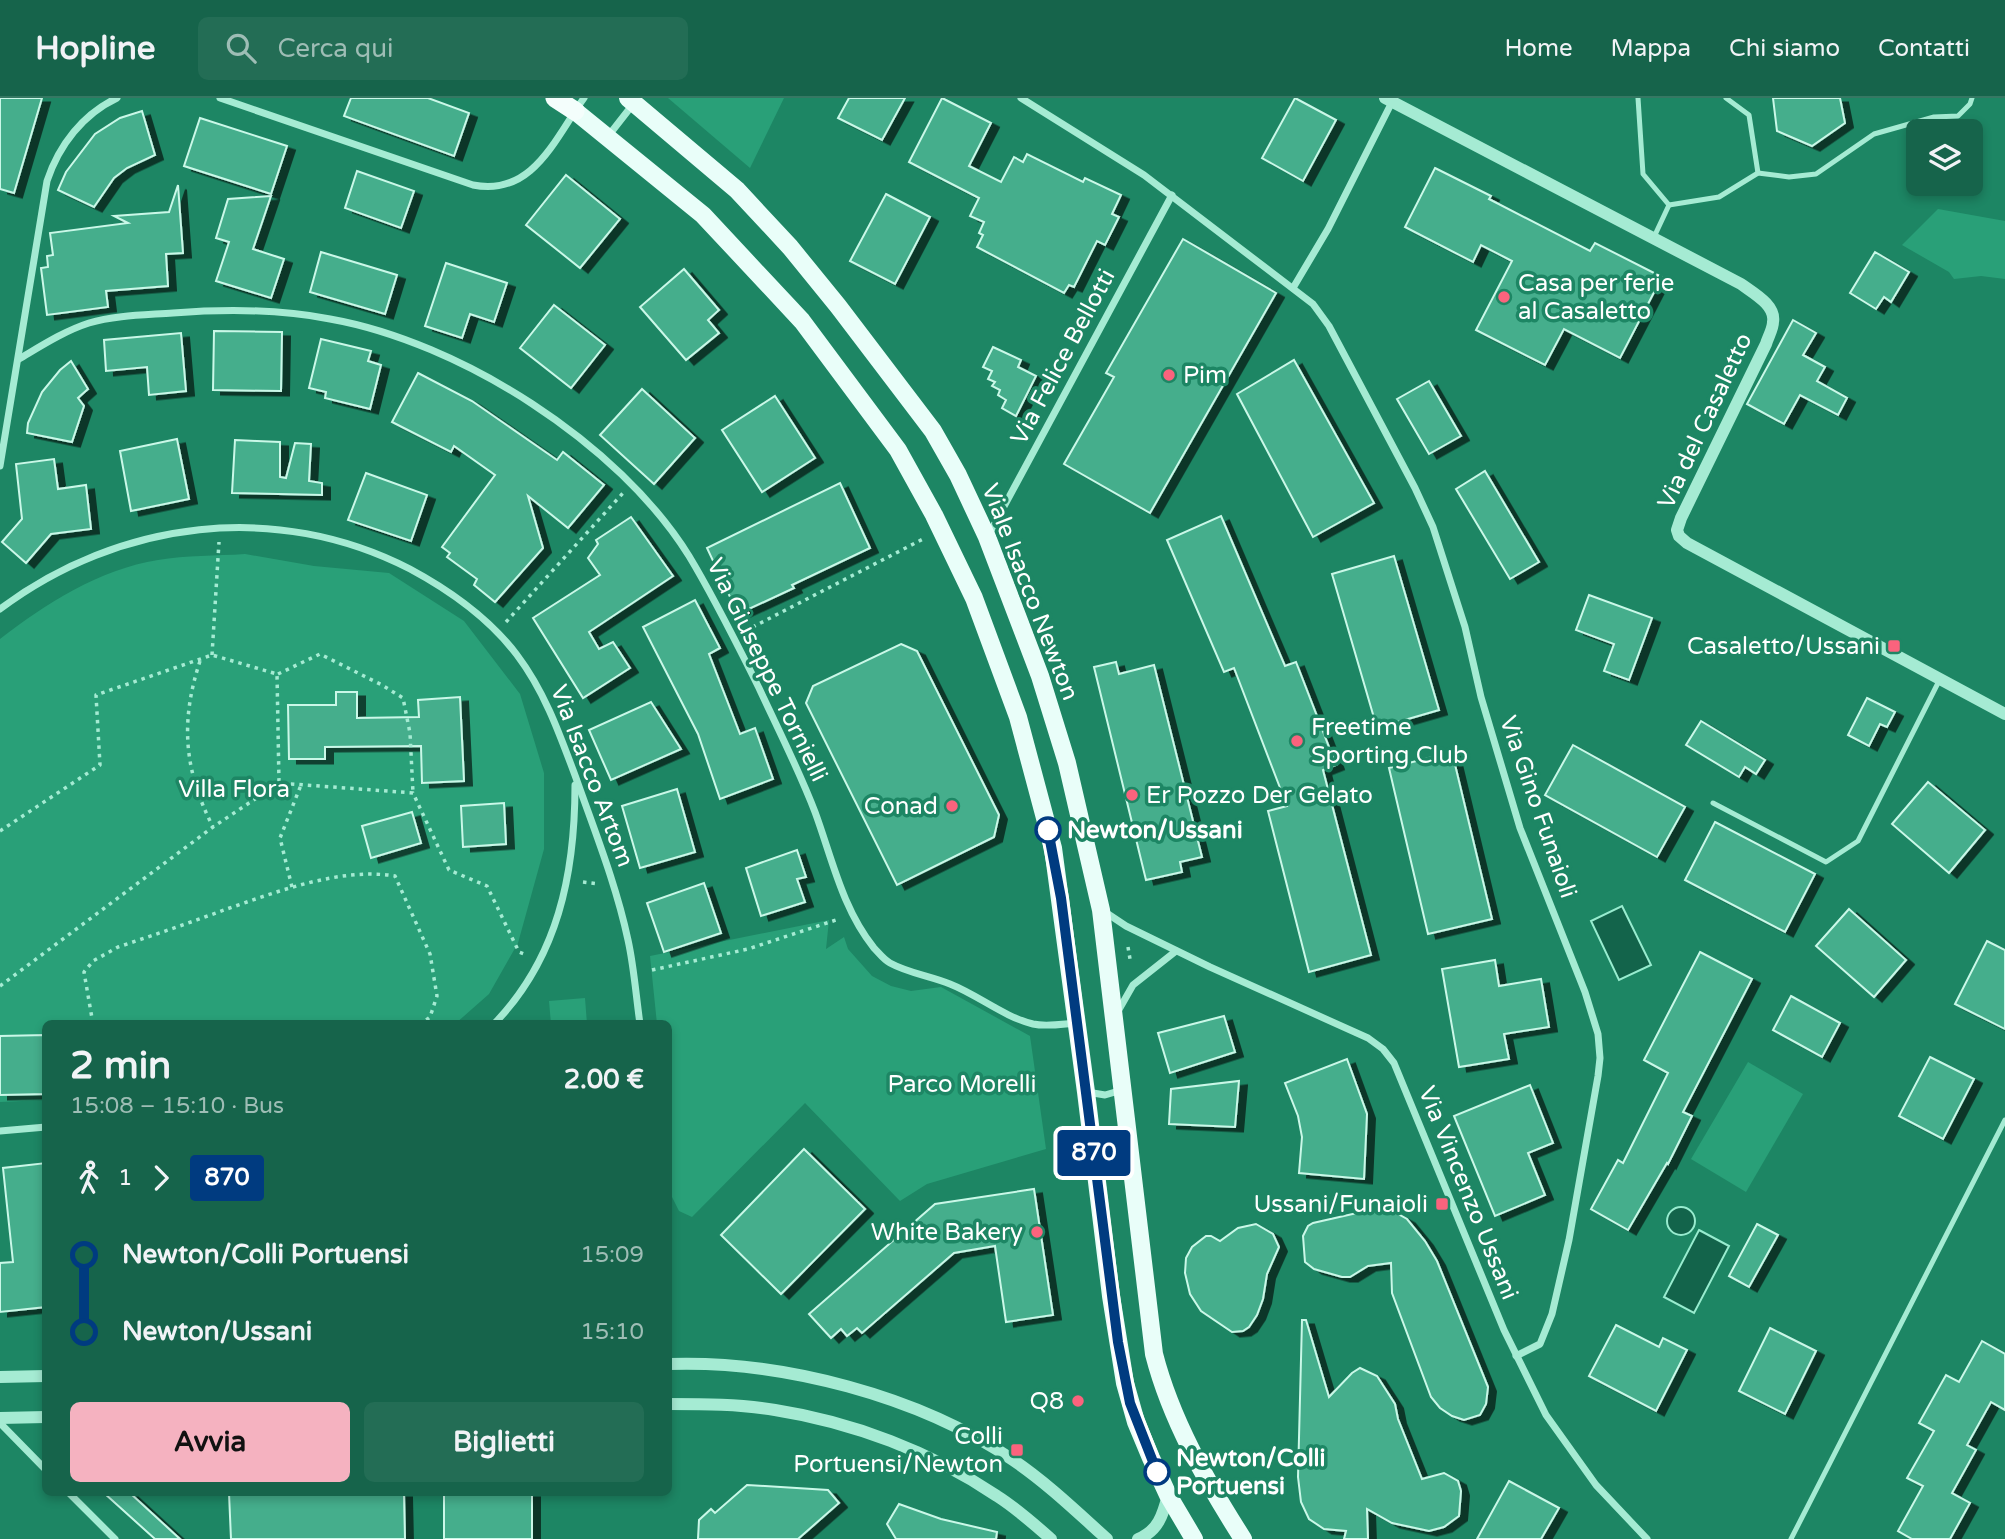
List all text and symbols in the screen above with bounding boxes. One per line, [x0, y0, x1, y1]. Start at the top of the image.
search box [198, 17, 688, 80]
text: Hopline [35, 29, 156, 68]
icon: search [222, 29, 260, 67]
text: Cerca qui [278, 33, 393, 64]
text: Home [1505, 34, 1573, 63]
text: Mappa [1611, 34, 1691, 63]
text: Chi siamo [1729, 34, 1840, 63]
text: Contatti [1878, 34, 1970, 63]
map controls [1906, 119, 1983, 196]
button: layers [1906, 119, 1983, 196]
street label: Via Felice Bellotti [1005, 264, 1121, 450]
place label: Casa per ferie al Casaletto [1518, 269, 1674, 326]
marker: Casa per ferie al Casaletto [1496, 289, 1512, 305]
street label: Via del Casaletto [1652, 329, 1758, 513]
place label: Pim [1183, 361, 1227, 390]
marker: Pim [1161, 367, 1177, 383]
street label: Viale Isacco Newton [975, 480, 1085, 704]
street label: Via Giuseppe Tornielli [700, 554, 834, 786]
place label: Casaletto/Ussani [1687, 632, 1880, 661]
marker: Casaletto/Ussani [1886, 638, 1902, 654]
street label: Via Isacco Artom [544, 681, 640, 871]
street label: Via Gino Funaioli [1493, 712, 1583, 902]
place label: Freetime Sporting Club [1311, 713, 1468, 770]
marker: Freetime Sporting Club [1289, 733, 1305, 749]
park label: Villa Flora [178, 775, 290, 804]
place label: Er Pozzo Der Gelato [1146, 781, 1373, 810]
marker: Er Pozzo Der Gelato [1124, 787, 1140, 803]
place label: Conad [864, 792, 938, 821]
marker: Conad [944, 798, 960, 814]
place label: Newton/Ussani [1067, 816, 1243, 845]
marker: Newton/Ussani [1035, 817, 1061, 843]
text: 2 min [70, 1043, 171, 1089]
text: 2.00 € [564, 1064, 644, 1095]
park label: Parco Morelli [887, 1070, 1037, 1099]
street label: Via Vincenzo Ussani [1412, 1082, 1524, 1304]
text: 15:08 – 15:10 · Bus [70, 1092, 284, 1120]
line badge: 870 [1054, 1130, 1134, 1176]
text: 870 [1071, 1138, 1117, 1167]
icon: walk [70, 1159, 108, 1197]
icon: forward [142, 1159, 180, 1197]
text: 870 [204, 1163, 250, 1192]
text: 1 [118, 1164, 132, 1192]
place label: Ussani/Funaioli [1253, 1190, 1428, 1219]
marker: Ussani/Funaioli [1434, 1196, 1450, 1212]
place label: White Bakery [871, 1218, 1023, 1247]
marker: White Bakery [1029, 1224, 1045, 1240]
text: Newton/Colli Portuensi [122, 1239, 409, 1270]
text: 15:09 [580, 1241, 644, 1269]
text: Newton/Ussani [122, 1316, 312, 1347]
text: 15:10 [580, 1318, 644, 1346]
place label: Q8 [1029, 1387, 1064, 1416]
marker: Q8 [1070, 1393, 1086, 1409]
button: Avvia [70, 1402, 350, 1482]
button: Biglietti [364, 1402, 644, 1482]
place label: Colli Portuensi/Newton [793, 1422, 1003, 1479]
marker: Colli Portuensi/Newton [1009, 1442, 1025, 1458]
place label: Newton/Colli Portuensi [1176, 1444, 1326, 1501]
marker: Newton/Colli Portuensi [1144, 1459, 1170, 1485]

